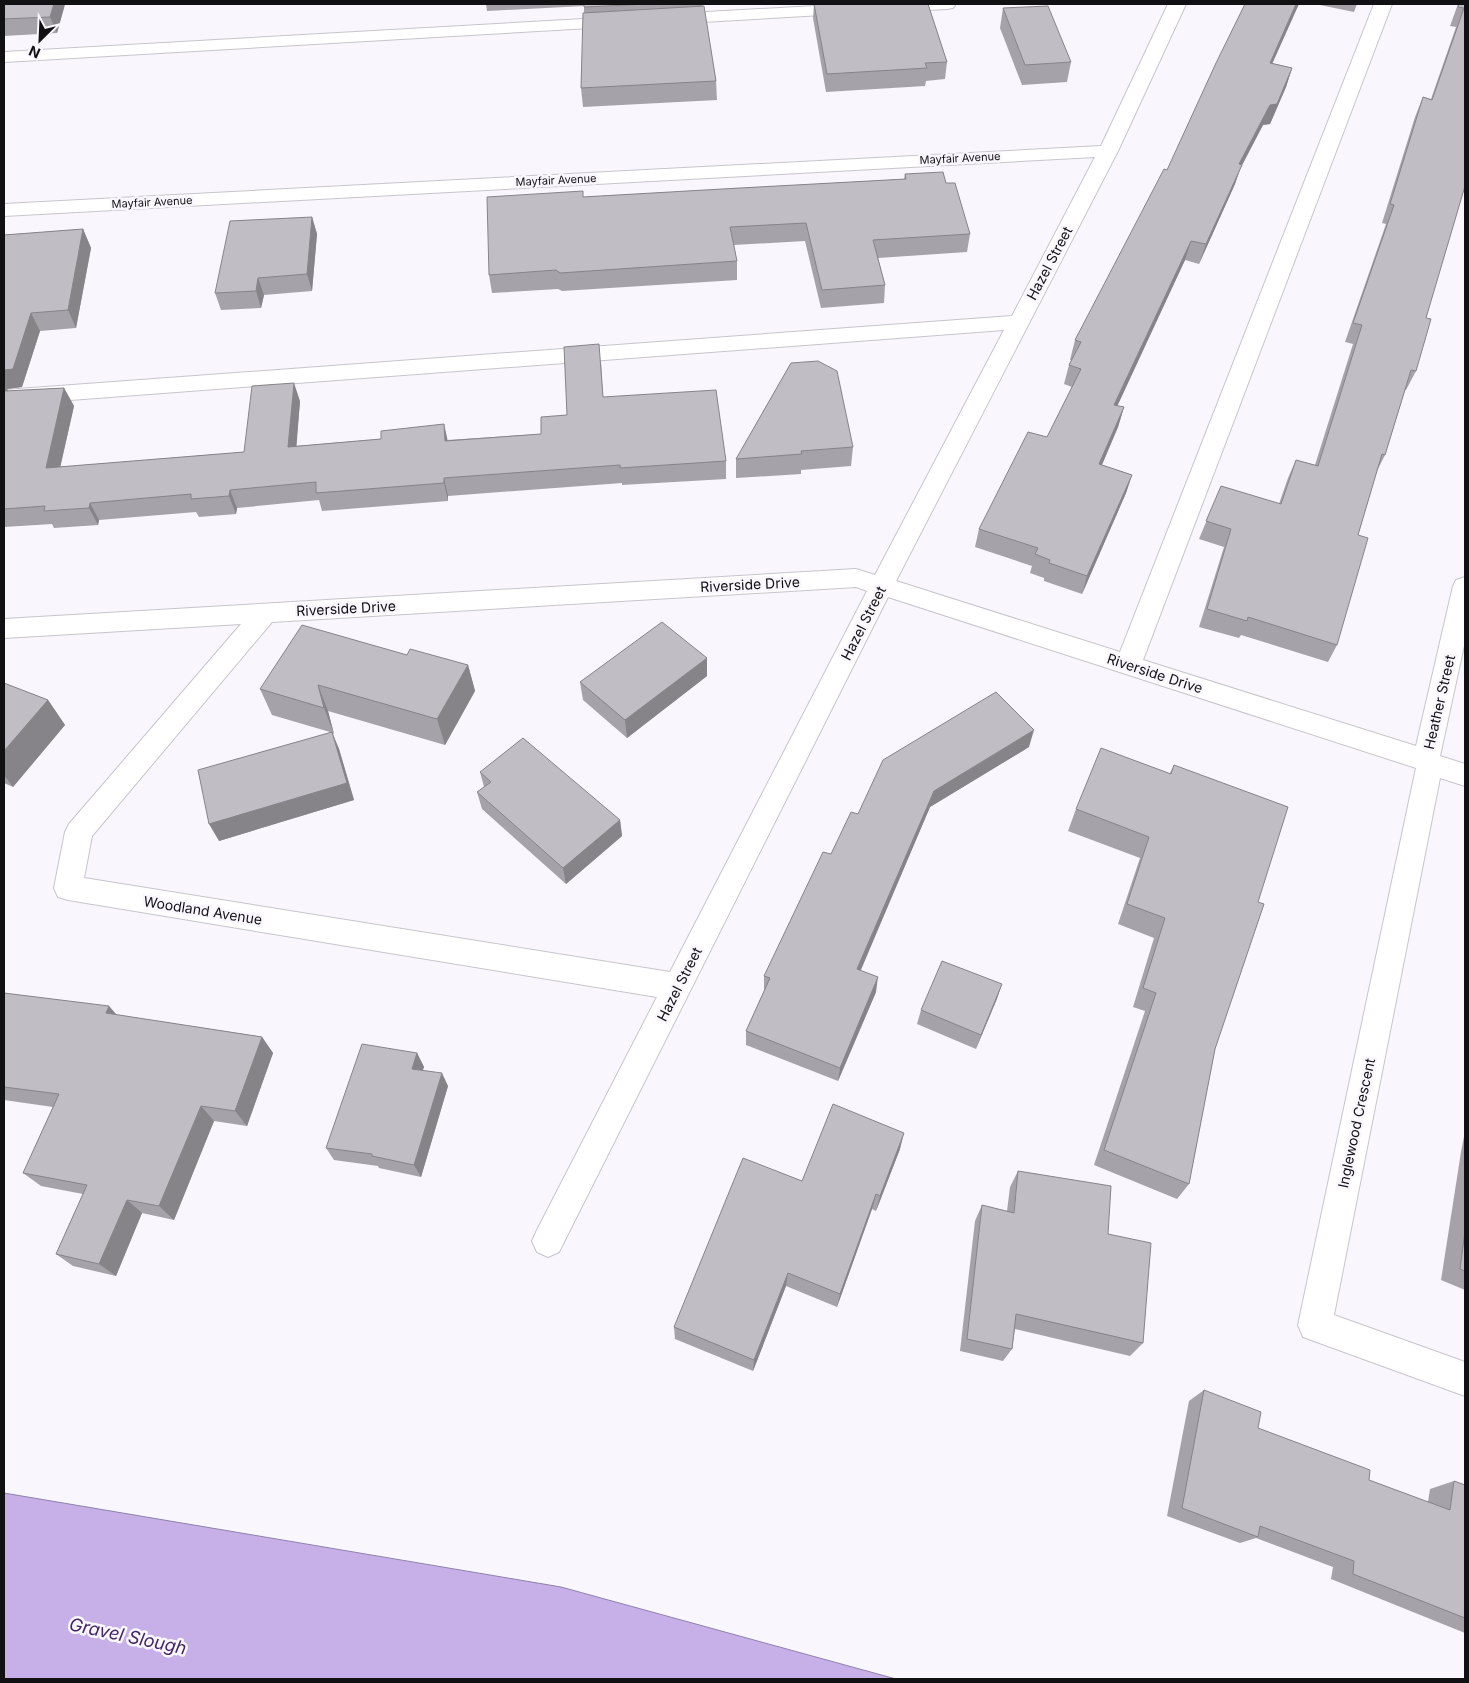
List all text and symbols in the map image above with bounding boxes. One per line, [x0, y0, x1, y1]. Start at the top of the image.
north arrow [15, 15, 65, 65]
text: N [26, 42, 43, 62]
street label: Mayfair Avenue [919, 149, 1001, 167]
street label: Mayfair Avenue [515, 171, 597, 189]
street label: Mayfair Avenue [111, 193, 193, 211]
street label: Hazel Street [1023, 223, 1076, 303]
street label: Riverside Drive [700, 573, 800, 595]
street label: Hazel Street [837, 583, 889, 663]
street label: Riverside Drive [296, 597, 396, 619]
street label: Riverside Drive [1105, 650, 1205, 696]
street label: Heather Street [1420, 653, 1458, 751]
street label: Woodland Avenue [143, 892, 263, 928]
street label: Hazel Street [653, 944, 705, 1024]
street label: Inglewood Crescent [1334, 1056, 1378, 1189]
water label: Gravel Slough [67, 1613, 189, 1659]

